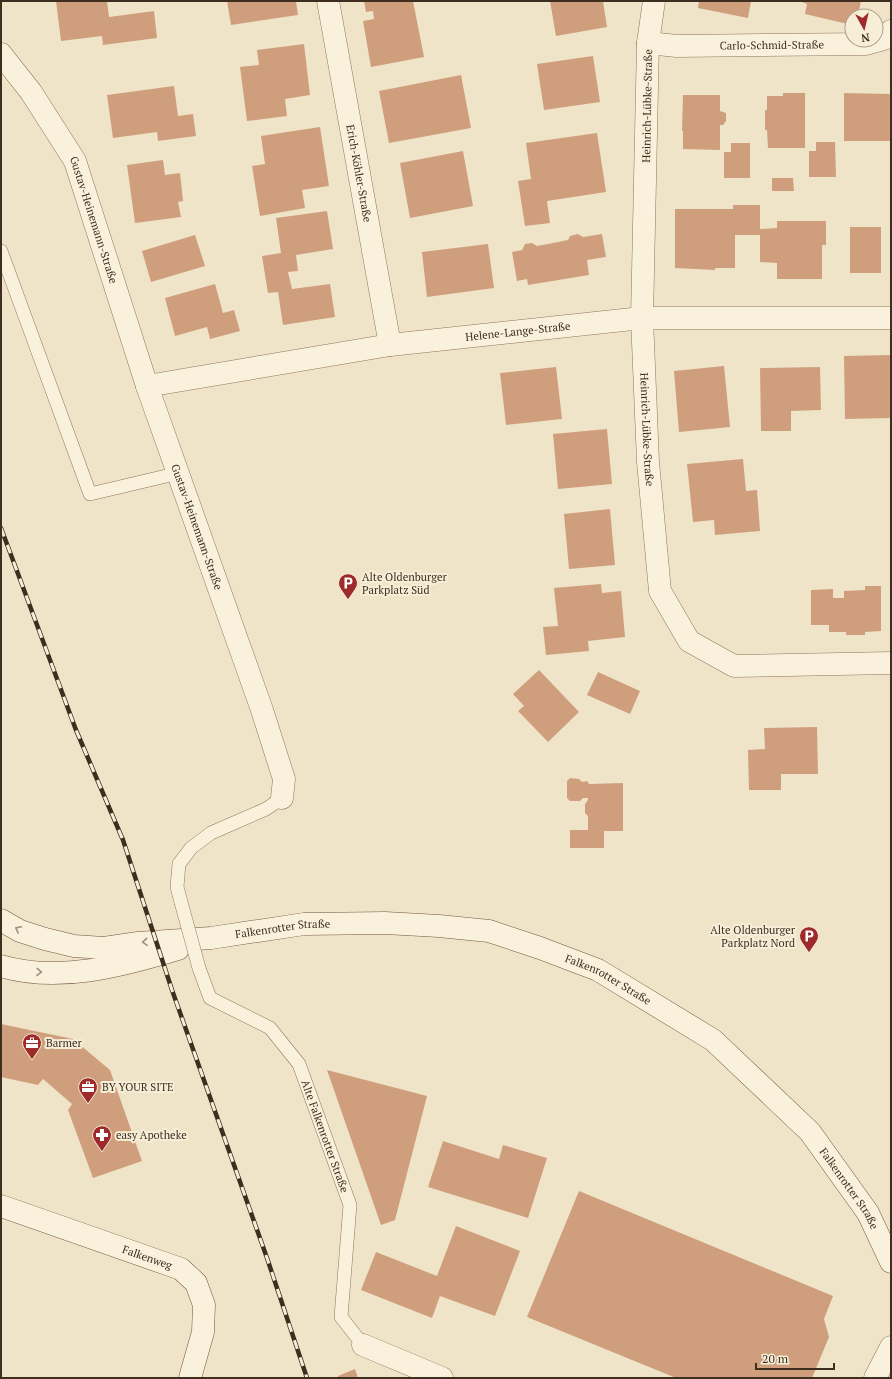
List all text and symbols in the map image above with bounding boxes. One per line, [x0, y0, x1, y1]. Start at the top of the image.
north arrow [844, 8, 884, 48]
text: N [860, 30, 870, 46]
street label: Carlo-Schmid-Straße [720, 37, 825, 53]
street label: Heinrich-Lübke-Straße [639, 49, 655, 163]
street label: Erich-Köhler-Straße [343, 123, 375, 224]
street label: Gustav-Heinemann-Straße [67, 153, 121, 286]
street label: Helene-Lange-Straße [465, 319, 572, 344]
street label: Heinrich-Lübke-Straße [637, 372, 657, 487]
street label: Gustav-Heinemann-Straße [168, 462, 226, 592]
place label: Alte Oldenburger Parkplatz Süd [362, 570, 448, 597]
parking icon: Alte Oldenburger Parkplatz Süd [337, 572, 359, 600]
street label: Falkenrotter Straße [234, 917, 331, 941]
place label: Alte Oldenburger Parkplatz Nord [710, 923, 796, 950]
parking icon: Alte Oldenburger Parkplatz Nord [798, 925, 820, 953]
one-way arrow [14, 926, 22, 934]
one-way arrow [142, 938, 148, 947]
street label: Falkenrotter Straße [563, 951, 654, 1008]
one-way arrow [36, 968, 42, 976]
office icon: Barmer [21, 1032, 43, 1060]
place label: Barmer [46, 1036, 83, 1050]
office icon: BY YOUR SITE [77, 1076, 99, 1104]
street label: Alte Falkenrotter Straße [298, 1078, 352, 1195]
place label: BY YOUR SITE [102, 1080, 173, 1094]
pharmacy icon: easy Apotheke [91, 1124, 113, 1152]
place label: easy Apotheke [116, 1128, 187, 1142]
street label: Falkenrotter Straße [817, 1145, 882, 1232]
street label: Falkenweg [121, 1242, 174, 1272]
scale bar [756, 1345, 834, 1371]
text: 20 m [762, 1351, 789, 1366]

